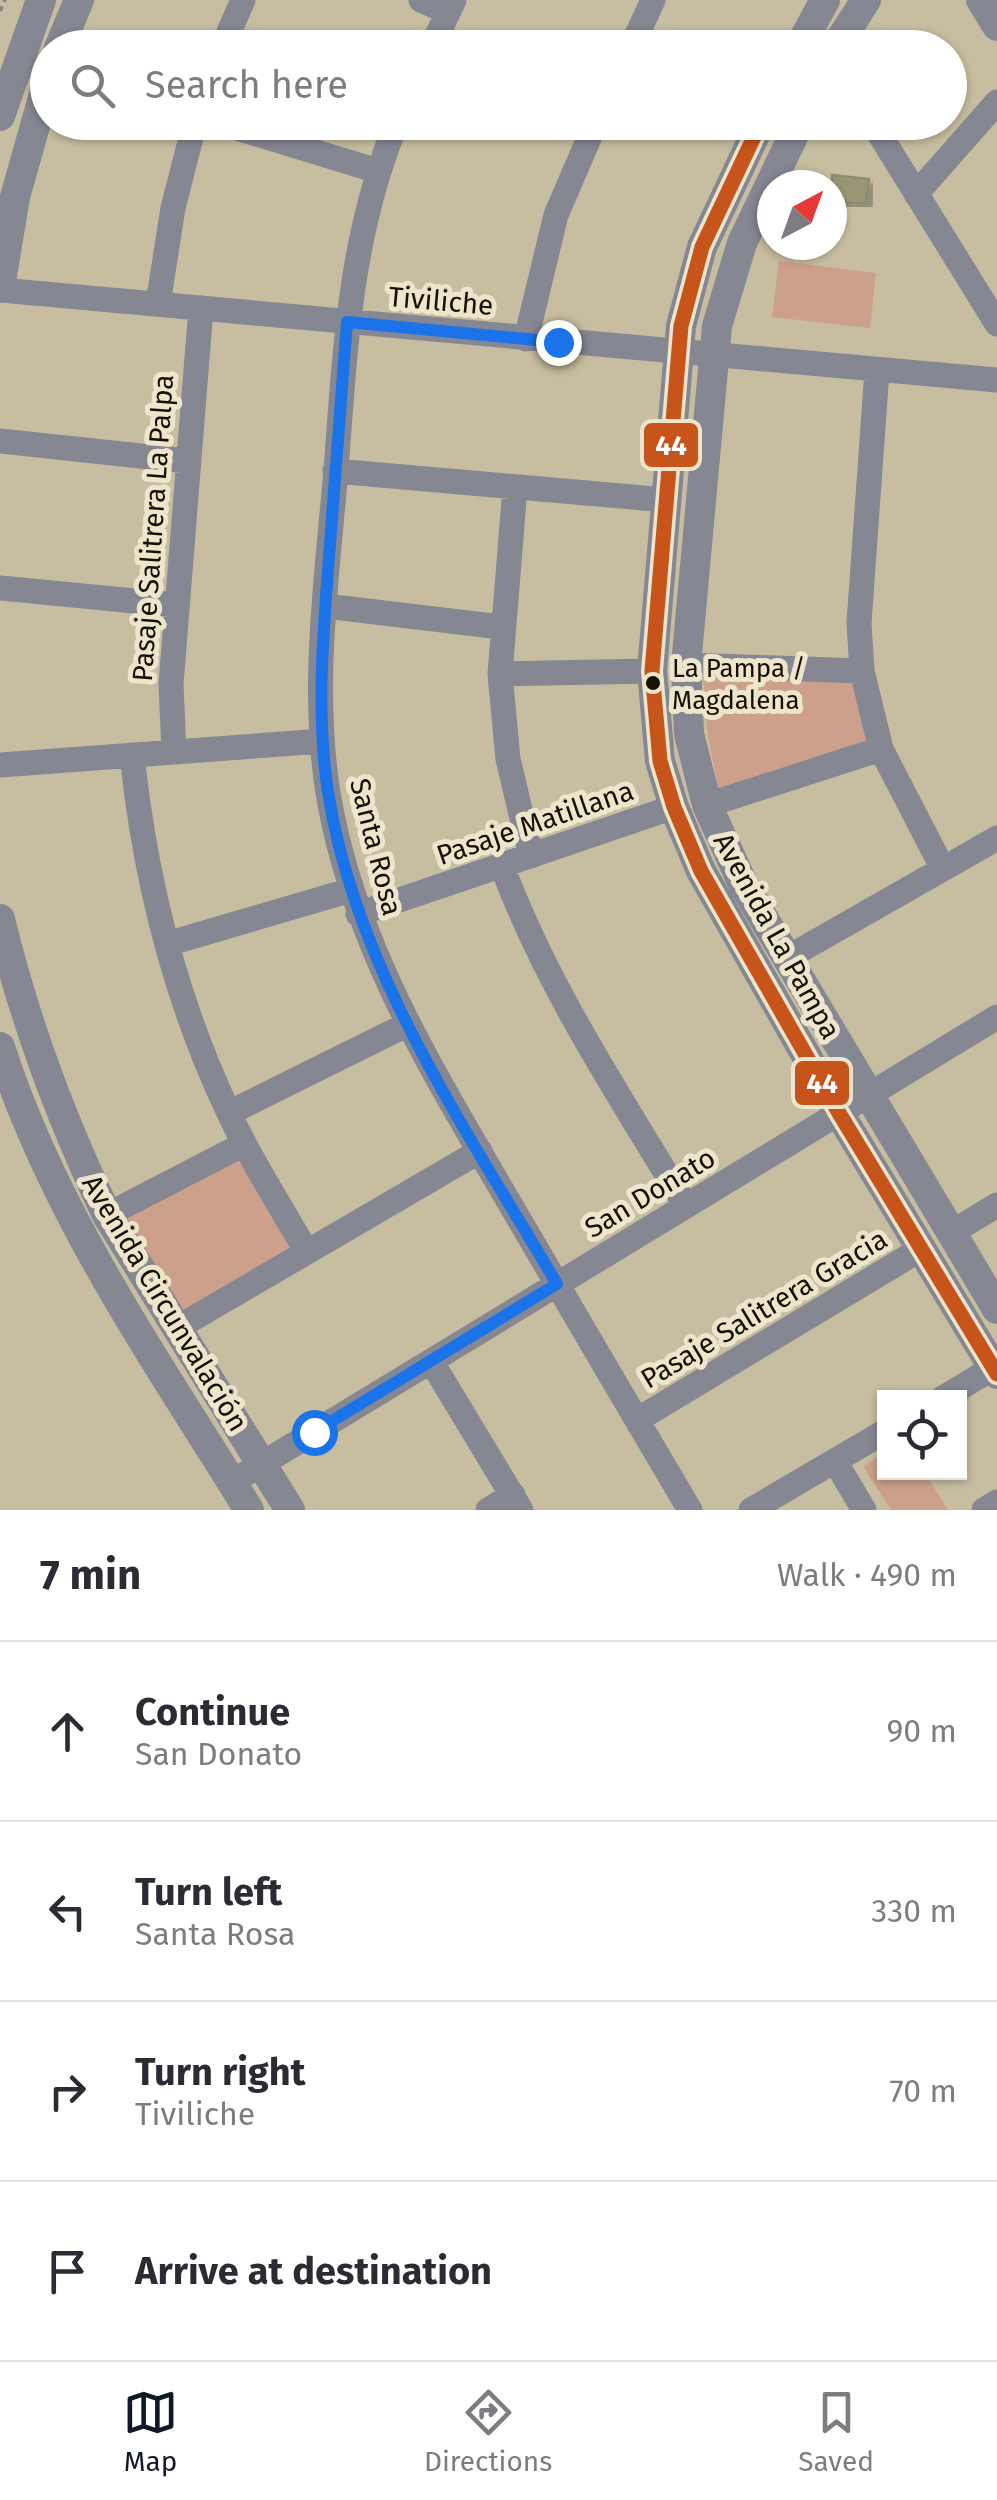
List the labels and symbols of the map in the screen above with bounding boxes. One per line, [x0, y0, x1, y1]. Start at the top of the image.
north arrow [757, 170, 847, 260]
street label: Tiviliche [387, 280, 495, 322]
route end [536, 320, 582, 366]
street label: Pasaje Salitrera La Palpa [126, 373, 180, 683]
line badge: 44 [642, 421, 700, 469]
text: 44 [655, 429, 687, 462]
place label: La Pampa / Magdalena [672, 653, 806, 716]
marker: La Pampa / Magdalena [643, 673, 663, 693]
street label: Pasaje Matillana [432, 774, 638, 872]
street label: Santa Rosa [343, 775, 409, 919]
street label: Avenida La Pampa [707, 827, 847, 1045]
line badge: 44 [793, 1059, 851, 1107]
text: 44 [806, 1067, 838, 1100]
street label: San Donato [579, 1141, 721, 1245]
street label: Avenida Circunvalación [75, 1169, 255, 1437]
street label: Pasaje Salitrera Gracia [635, 1222, 893, 1396]
route start [292, 1410, 338, 1456]

